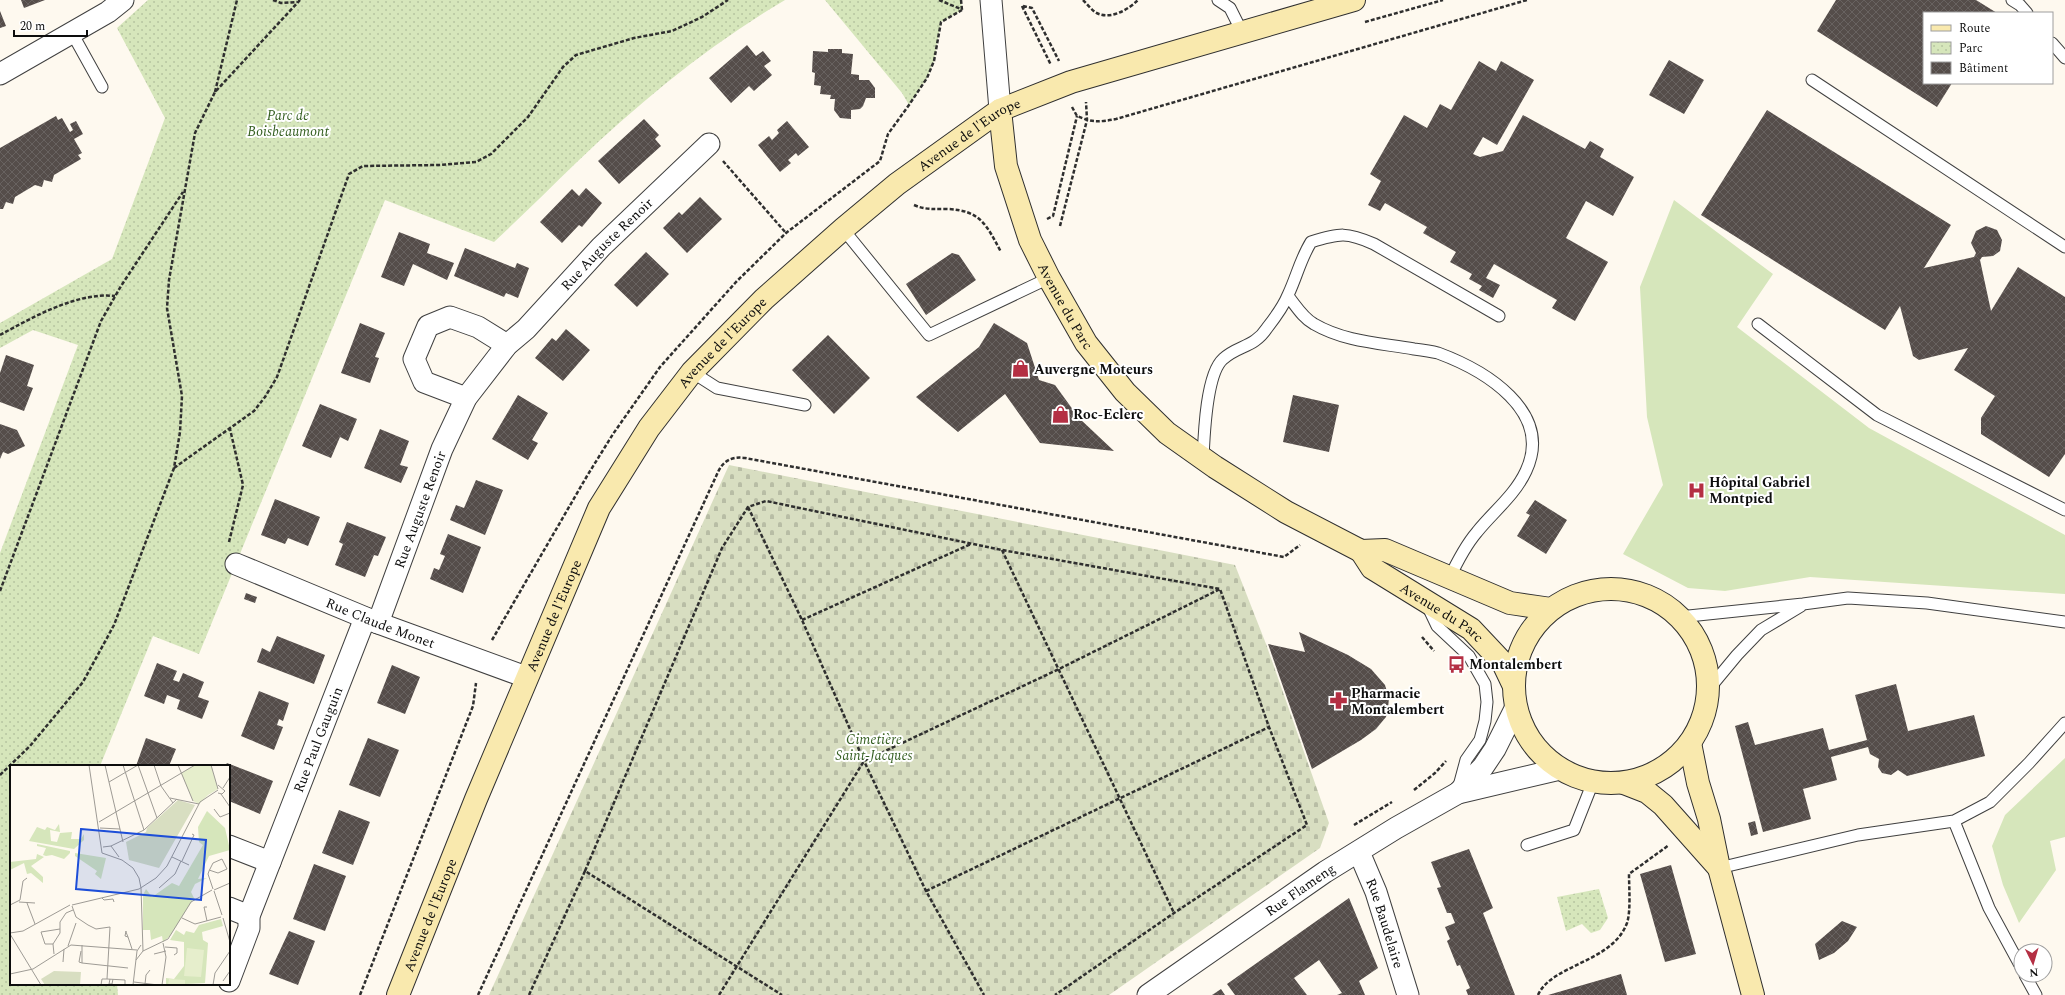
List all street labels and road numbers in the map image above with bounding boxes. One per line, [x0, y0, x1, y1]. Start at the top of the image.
street label: Avenue de l'Europe [914, 93, 1024, 177]
street label: Rue Auguste Renoir [556, 192, 658, 296]
street label: Avenue du Parc [1032, 259, 1098, 355]
street label: Avenue de l'Europe [673, 292, 772, 393]
street label: Rue Auguste Renoir [389, 447, 452, 571]
street label: Avenue de l'Europe [521, 556, 587, 675]
street label: Avenue du Parc [1395, 578, 1489, 648]
street label: Rue Claude Monet [323, 592, 438, 654]
street label: Rue Paul Gauguin [288, 684, 348, 796]
street label: Avenue de l'Europe [398, 855, 462, 975]
street label: Rue Flameng [1261, 858, 1339, 922]
street label: Rue Baudelaire [1360, 875, 1409, 971]

